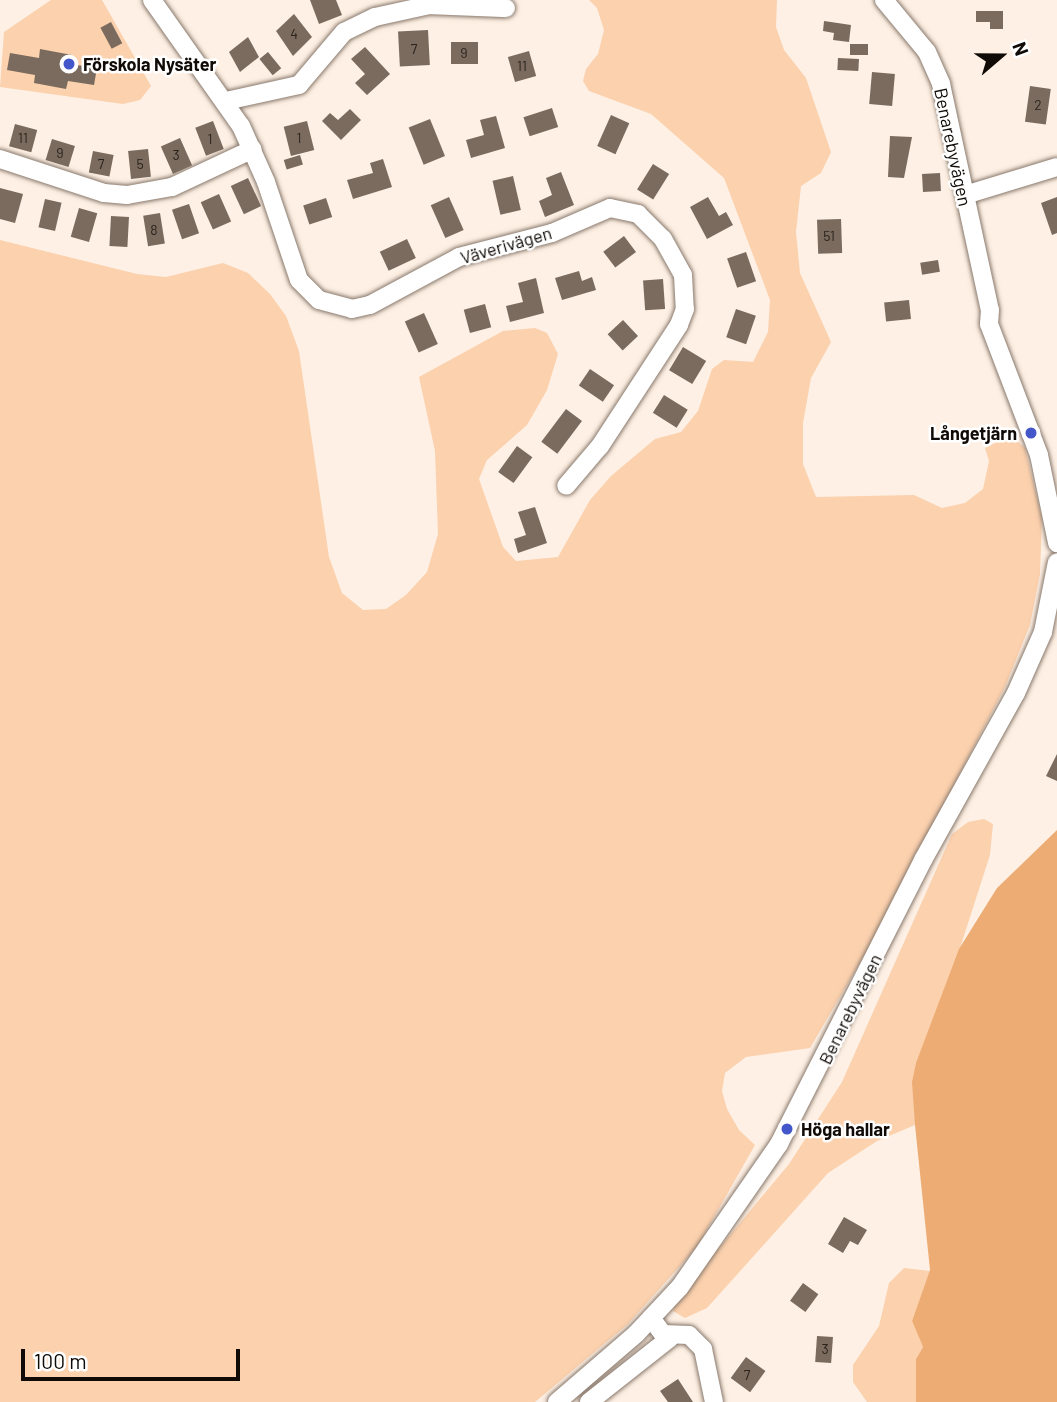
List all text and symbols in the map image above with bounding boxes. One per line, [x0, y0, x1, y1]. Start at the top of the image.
north arrow [966, 21, 1036, 91]
house number: 4 [290, 26, 298, 42]
text: N [1008, 39, 1034, 59]
house number: 7 [411, 41, 417, 57]
house number: 9 [460, 45, 468, 61]
place label: Förskola Nysäter [83, 53, 216, 75]
marker: Förskola Nysäter [61, 56, 77, 72]
house number: 11 [517, 58, 527, 74]
street label: Benarebyvägen [930, 86, 976, 208]
house number: 2 [1034, 97, 1042, 113]
house number: 11 [18, 130, 28, 146]
house number: 1 [297, 130, 301, 146]
house number: 1 [208, 131, 212, 147]
house number: 9 [56, 145, 64, 161]
house number: 3 [172, 147, 180, 163]
house number: 7 [98, 156, 104, 172]
house number: 5 [136, 156, 144, 172]
house number: 8 [150, 222, 158, 238]
street label: Väverivägen [458, 222, 554, 268]
house number: 51 [823, 228, 835, 244]
place label: Långetjärn [930, 422, 1017, 444]
marker: Långetjärn [1023, 425, 1039, 441]
street label: Benarebyvägen [814, 950, 886, 1068]
place label: Höga hallar [801, 1118, 890, 1140]
marker: Höga hallar [779, 1121, 795, 1137]
scale bar [24, 1336, 243, 1380]
house number: 3 [821, 1341, 829, 1357]
text: 100 m [34, 1348, 87, 1373]
house number: 7 [744, 1367, 750, 1383]

